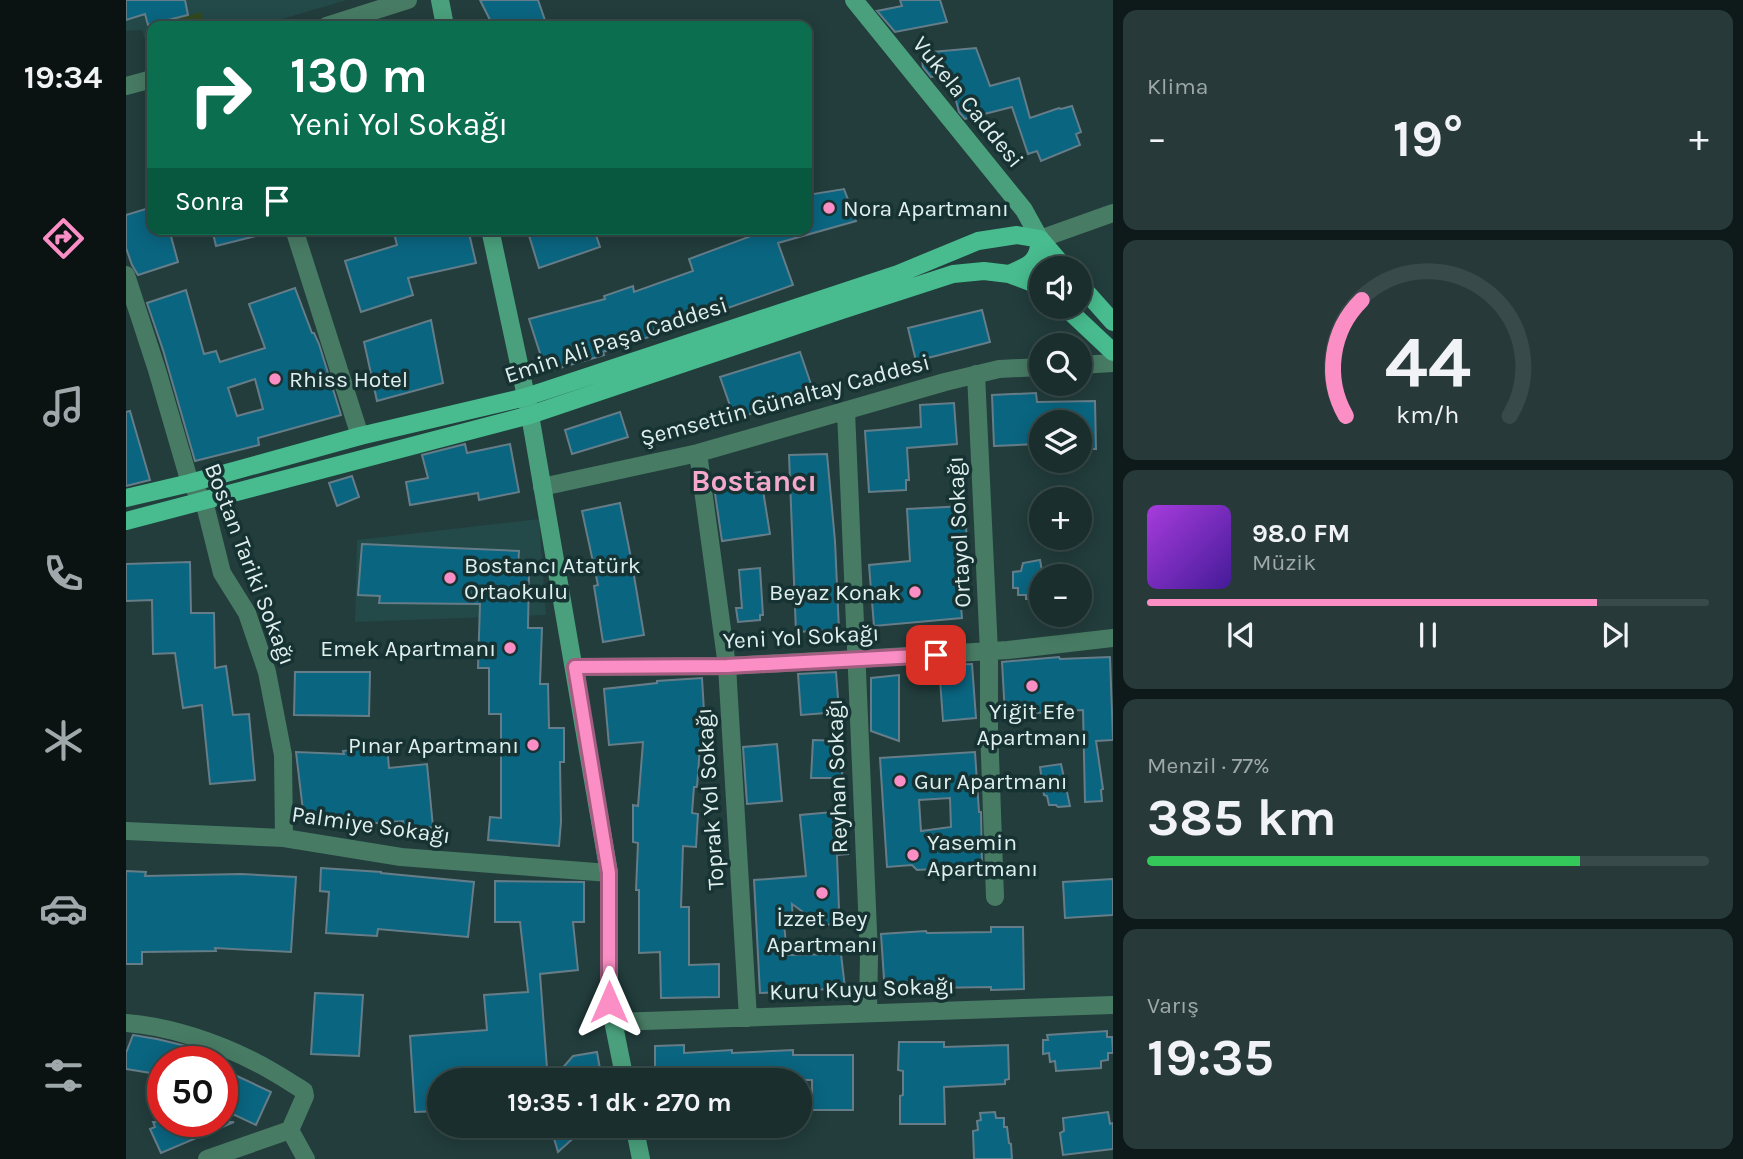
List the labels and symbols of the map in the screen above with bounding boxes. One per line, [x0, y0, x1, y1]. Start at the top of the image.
street label: Vukela Caddesi [907, 31, 1029, 173]
place label: Nora Apartmanı [843, 195, 1009, 222]
marker: Nora Apartmanı [821, 200, 837, 216]
street label: Emin Ali Paşa Caddesi [501, 291, 731, 389]
street label: Şemsettin Günaltay Caddesi [637, 348, 933, 452]
place label: Rhiss Hotel [289, 366, 408, 393]
marker: Rhiss Hotel [267, 371, 283, 387]
street label: Ortayol Sokağı [942, 456, 976, 608]
street label: Bostan Tariki Sokağı [199, 459, 301, 669]
district label: Bostancı [691, 463, 817, 499]
place label: Bostancı Atatürk Ortaokulu [464, 552, 641, 605]
marker: Bostancı Atatürk Ortaokulu [442, 570, 458, 586]
place label: Beyaz Konak [769, 579, 901, 606]
marker: Beyaz Konak [907, 584, 923, 600]
street label: Yeni Yol Sokağı [722, 619, 880, 655]
pin [906, 625, 966, 685]
place label: Emek Apartmanı [320, 635, 496, 662]
marker: Emek Apartmanı [502, 640, 518, 656]
marker: Yiğit Efe Apartmanı [1024, 678, 1040, 694]
street label: Reyhan Sokağı [821, 698, 853, 854]
place label: Yiğit Efe Apartmanı [976, 698, 1088, 751]
street label: Toprak Yol Sokağı [690, 707, 730, 891]
place label: Pınar Apartmanı [348, 732, 519, 759]
marker: Pınar Apartmanı [525, 737, 541, 753]
place label: Gur Apartmanı [914, 768, 1068, 795]
marker: Gur Apartmanı [892, 773, 908, 789]
street label: Palmiye Sokağı [290, 800, 452, 850]
place label: Yasemin Apartmanı [927, 829, 1038, 882]
marker: Yasemin Apartmanı [905, 847, 921, 863]
marker: İzzet Bey Apartmanı [814, 885, 830, 901]
place label: İzzet Bey Apartmanı [766, 905, 878, 958]
position arrow [572, 965, 646, 1039]
street label: Kuru Kuyu Sokağı [769, 972, 955, 1006]
speed limit sign: 50 [147, 1046, 238, 1137]

